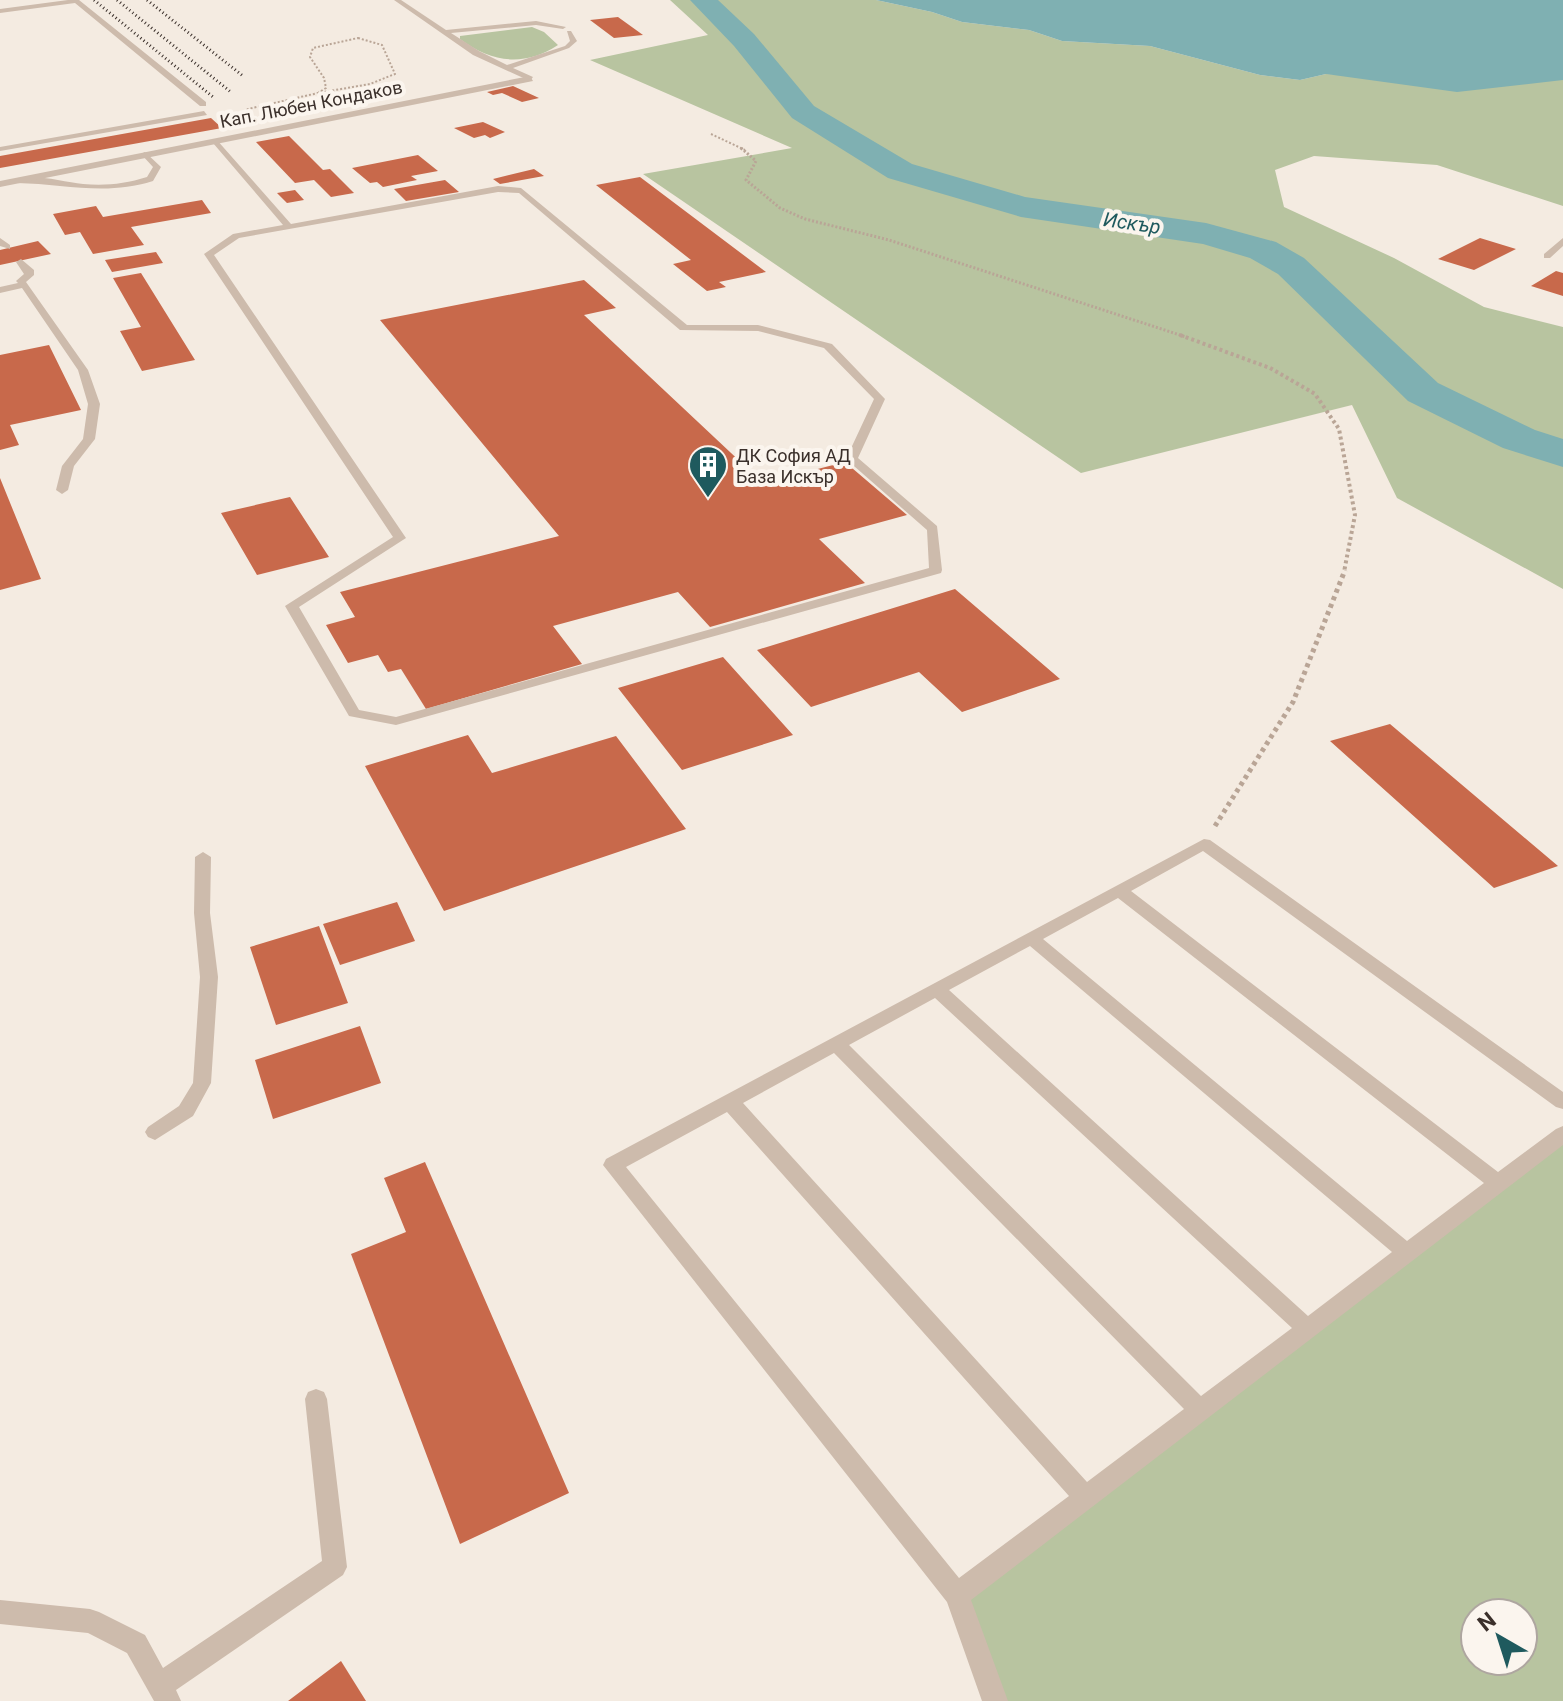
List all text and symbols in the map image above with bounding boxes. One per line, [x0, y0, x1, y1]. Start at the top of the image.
street label: Кап. Любен Кондаков [218, 76, 404, 132]
water label: Искър [1102, 207, 1162, 239]
building icon: ДК София АД База Искър [687, 444, 729, 499]
place label: ДК София АД База Искър [736, 445, 851, 487]
north arrow [1459, 1597, 1539, 1677]
text: N [1473, 1607, 1501, 1636]

